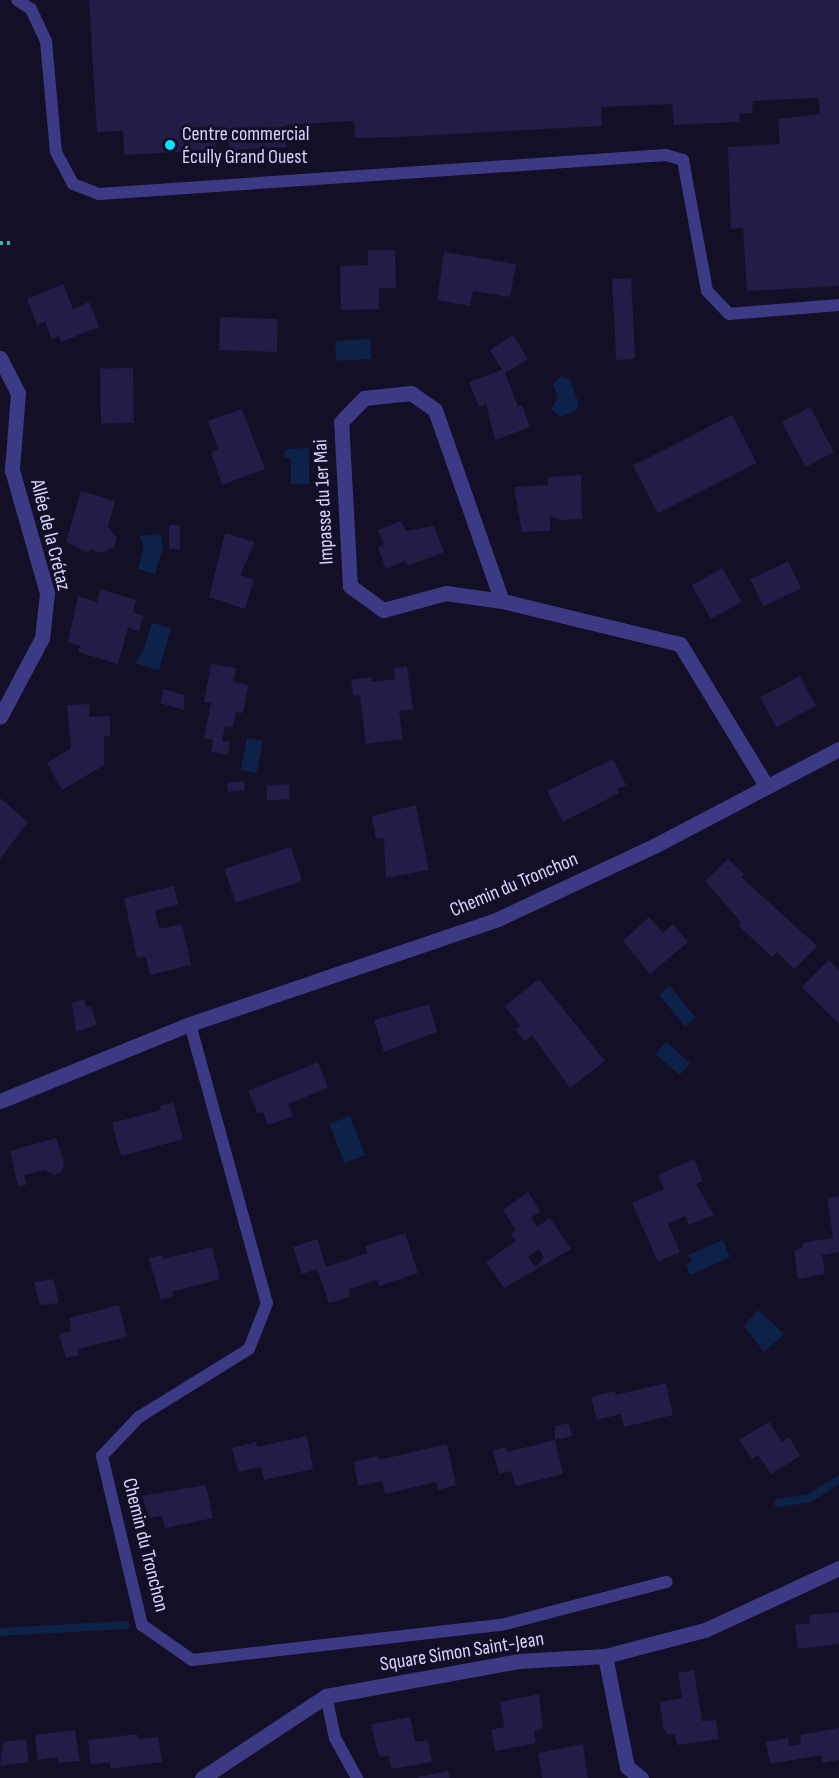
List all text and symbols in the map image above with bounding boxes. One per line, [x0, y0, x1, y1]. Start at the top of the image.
place label: Centre commercial Écully Grand Ouest [182, 122, 309, 169]
marker: Centre commercial Écully Grand Ouest [163, 138, 177, 152]
street label: Impasse du 1er Mai [309, 439, 339, 565]
street label: Allée de la Crétaz [25, 477, 75, 593]
street label: Chemin du Tronchon [446, 847, 582, 923]
street label: Chemin du Tronchon [117, 1476, 173, 1614]
street label: Square Simon Saint-Jean [378, 1627, 546, 1677]

